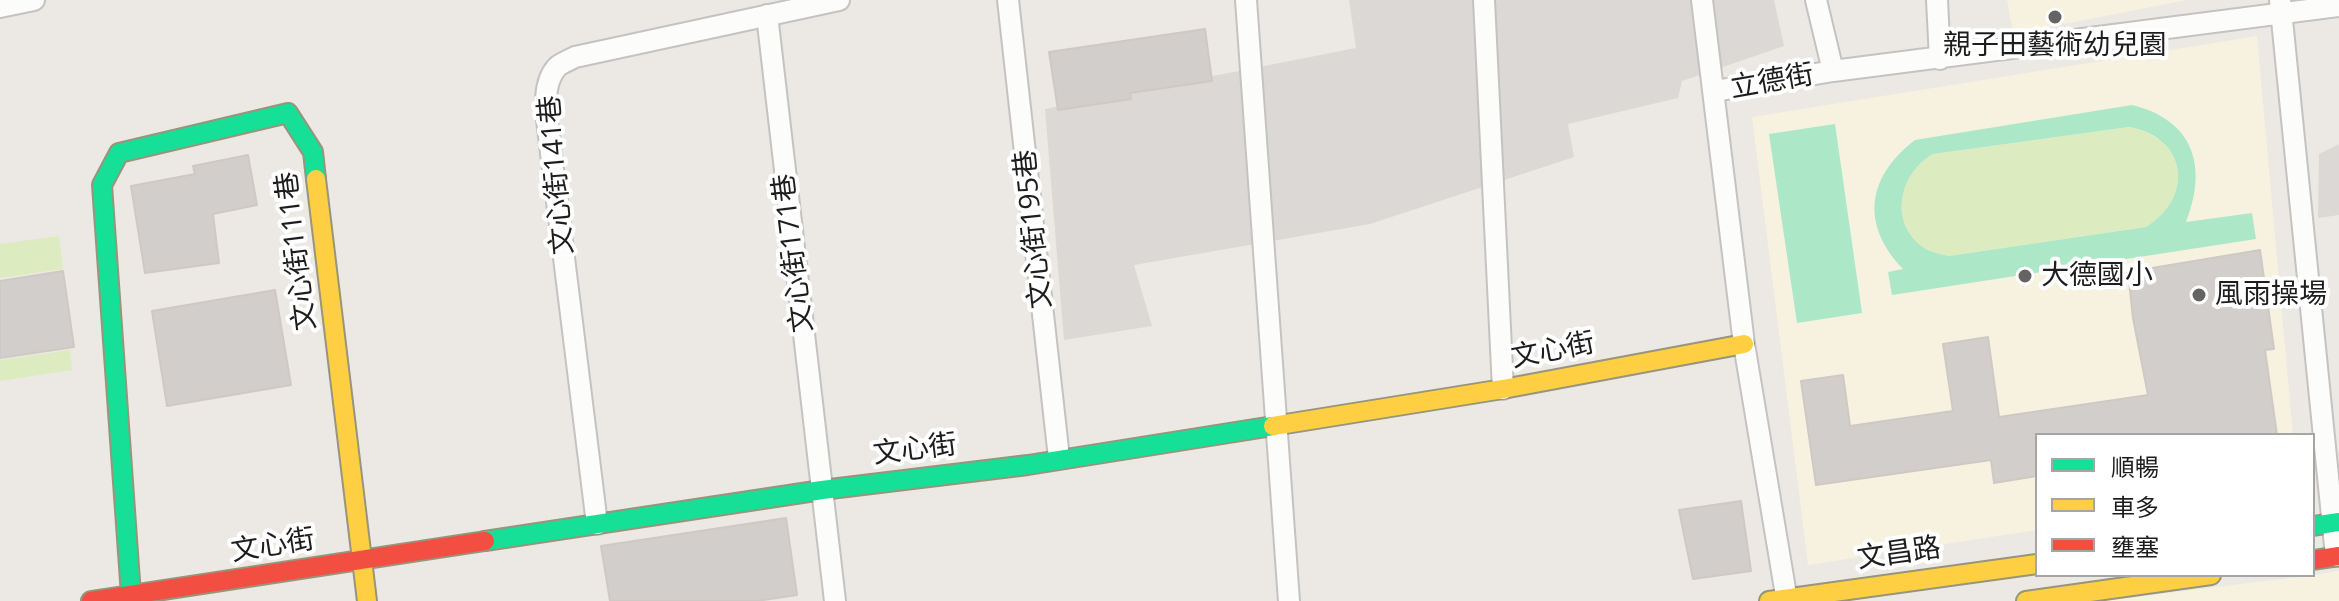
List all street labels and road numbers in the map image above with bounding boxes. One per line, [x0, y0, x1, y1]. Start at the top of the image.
street label: 立德街 [1728, 58, 1816, 106]
street label: 文心街141巷 [533, 94, 581, 256]
street label: 文心街195巷 [1009, 148, 1059, 310]
street label: 文心街111巷 [271, 170, 323, 332]
street label: 文心街171巷 [768, 172, 820, 334]
street label: 文心街 [1509, 326, 1597, 376]
street label: 文心街 [871, 428, 959, 472]
street label: 文心街 [229, 523, 317, 569]
street label: 文昌路 [1855, 532, 1943, 576]

